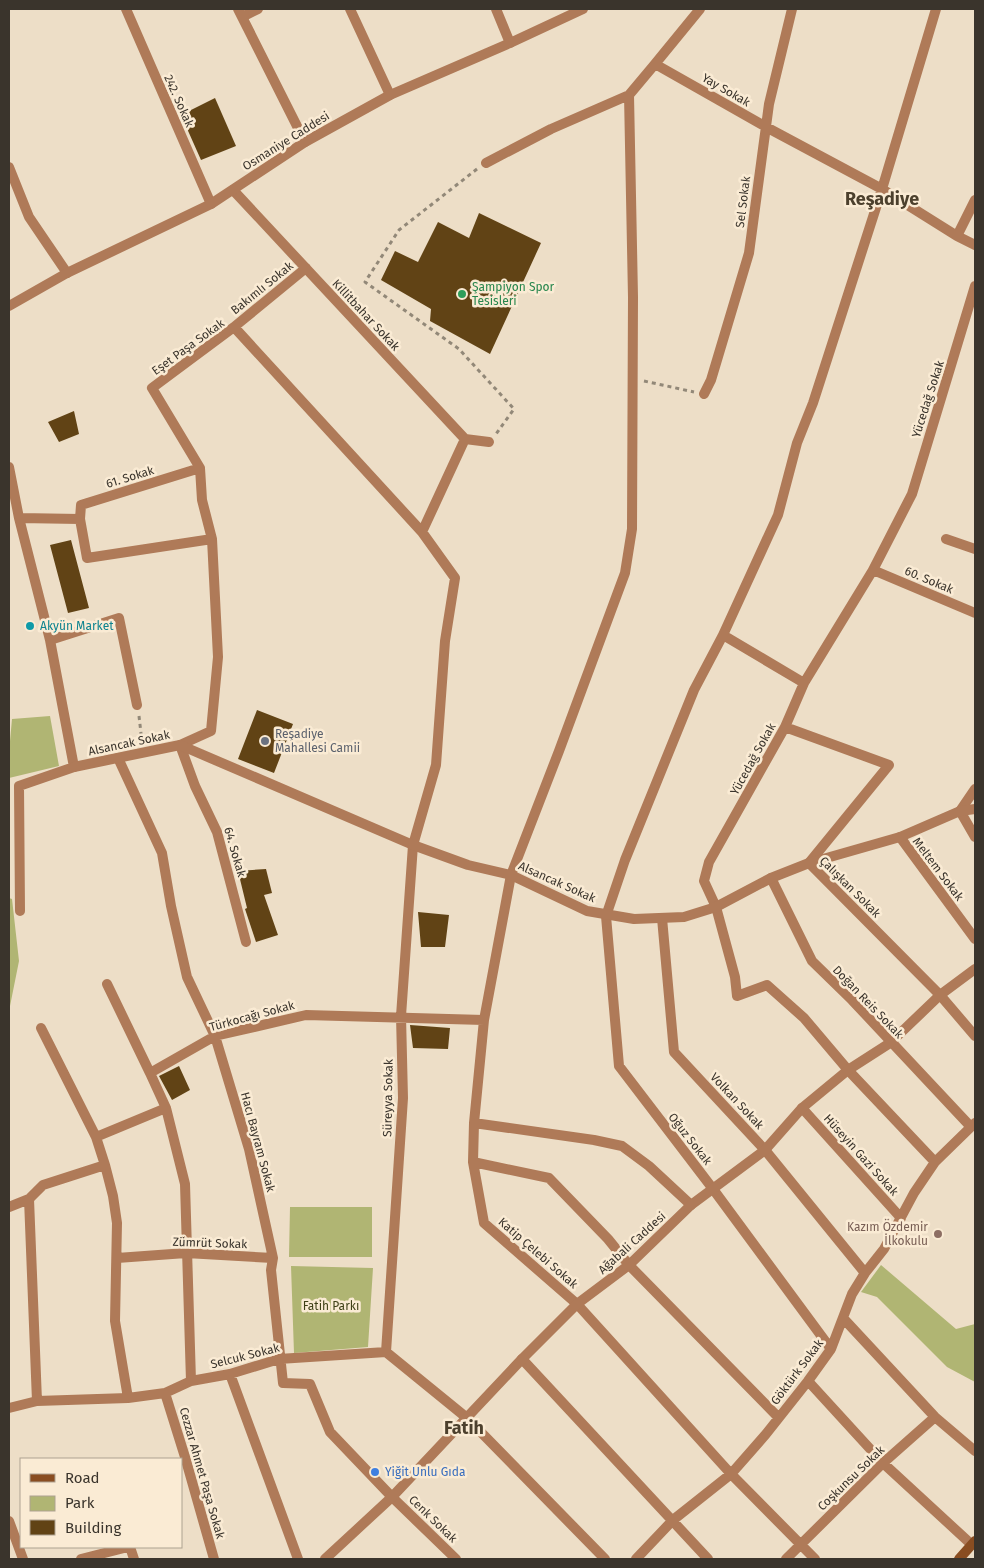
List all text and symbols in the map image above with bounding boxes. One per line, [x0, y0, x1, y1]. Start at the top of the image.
street label: Yay Sokak [699, 71, 753, 110]
street label: 242. Sokak [161, 73, 197, 130]
street label: Osmaniye Caddesi [240, 109, 332, 173]
street label: Sel Sokak [733, 175, 753, 229]
district label: Reşadiye [845, 188, 919, 210]
street label: Bakımlı Sokak [228, 258, 297, 317]
street label: Killitbahar Sokak [329, 276, 403, 354]
place label: Şampiyon Spor Tesisleri [472, 280, 555, 308]
marker: Şampiyon Spor Tesisleri [456, 288, 468, 300]
street label: Eşet Paşa Sokak [149, 316, 228, 378]
street label: Yücedağ Sokak [909, 358, 947, 439]
street label: 61. Sokak [104, 463, 156, 491]
street label: 60. Sokak [903, 564, 956, 597]
place label: Akyün Market [40, 619, 114, 633]
marker: Akyün Market [24, 620, 36, 632]
street label: Yücedağ Sokak [727, 720, 779, 797]
street label: Alsancak Sokak [87, 727, 172, 758]
place label: Reşadiye Mahallesi Camii [275, 727, 360, 755]
marker: Reşadiye Mahallesi Camii [259, 735, 271, 747]
street label: 64. Sokak [221, 826, 249, 879]
street label: Meltem Sokak [910, 835, 967, 904]
street label: Çalışkan Sokak [817, 854, 884, 921]
street label: Alsancak Sokak [516, 859, 599, 906]
street label: Doğan Reis Sokak [830, 963, 907, 1042]
street label: Türkocağı Sokak [208, 998, 297, 1034]
street label: Süreyya Sokak [380, 1058, 396, 1137]
street label: Volkan Sokak [707, 1070, 767, 1133]
street label: Hacı Bayram Sokak [238, 1090, 278, 1194]
street label: Oğuz Sokak [665, 1110, 715, 1168]
street label: Hüseyin Gazi Sokak [821, 1111, 902, 1199]
street label: Ağabali Caddesi [595, 1209, 669, 1277]
street label: Katip Çelebi Sokak [496, 1215, 581, 1292]
place label: Kazım Özdemir İlkokulu [847, 1218, 928, 1248]
marker: Kazım Özdemir İlkokulu [932, 1228, 944, 1240]
street label: Zümrüt Sokak [172, 1235, 248, 1251]
park label: Fatih Parkı [303, 1299, 359, 1313]
street label: Göktürk Sokak [768, 1336, 827, 1407]
street label: Selcuk Sokak [209, 1340, 282, 1371]
street label: Cezzar Ahmet Paşa Sokak [177, 1406, 228, 1541]
district label: Fatih [444, 1417, 484, 1439]
street label: Coşkunsu Sokak [815, 1442, 888, 1513]
legend [20, 1458, 182, 1548]
place label: Yiğit Unlu Gıda [385, 1465, 465, 1479]
marker: Yiğit Unlu Gıda [369, 1466, 381, 1478]
text: Road [65, 1469, 100, 1487]
street label: Cenk Sokak [406, 1493, 461, 1546]
text: Park [65, 1494, 95, 1512]
text: Building [65, 1519, 121, 1537]

